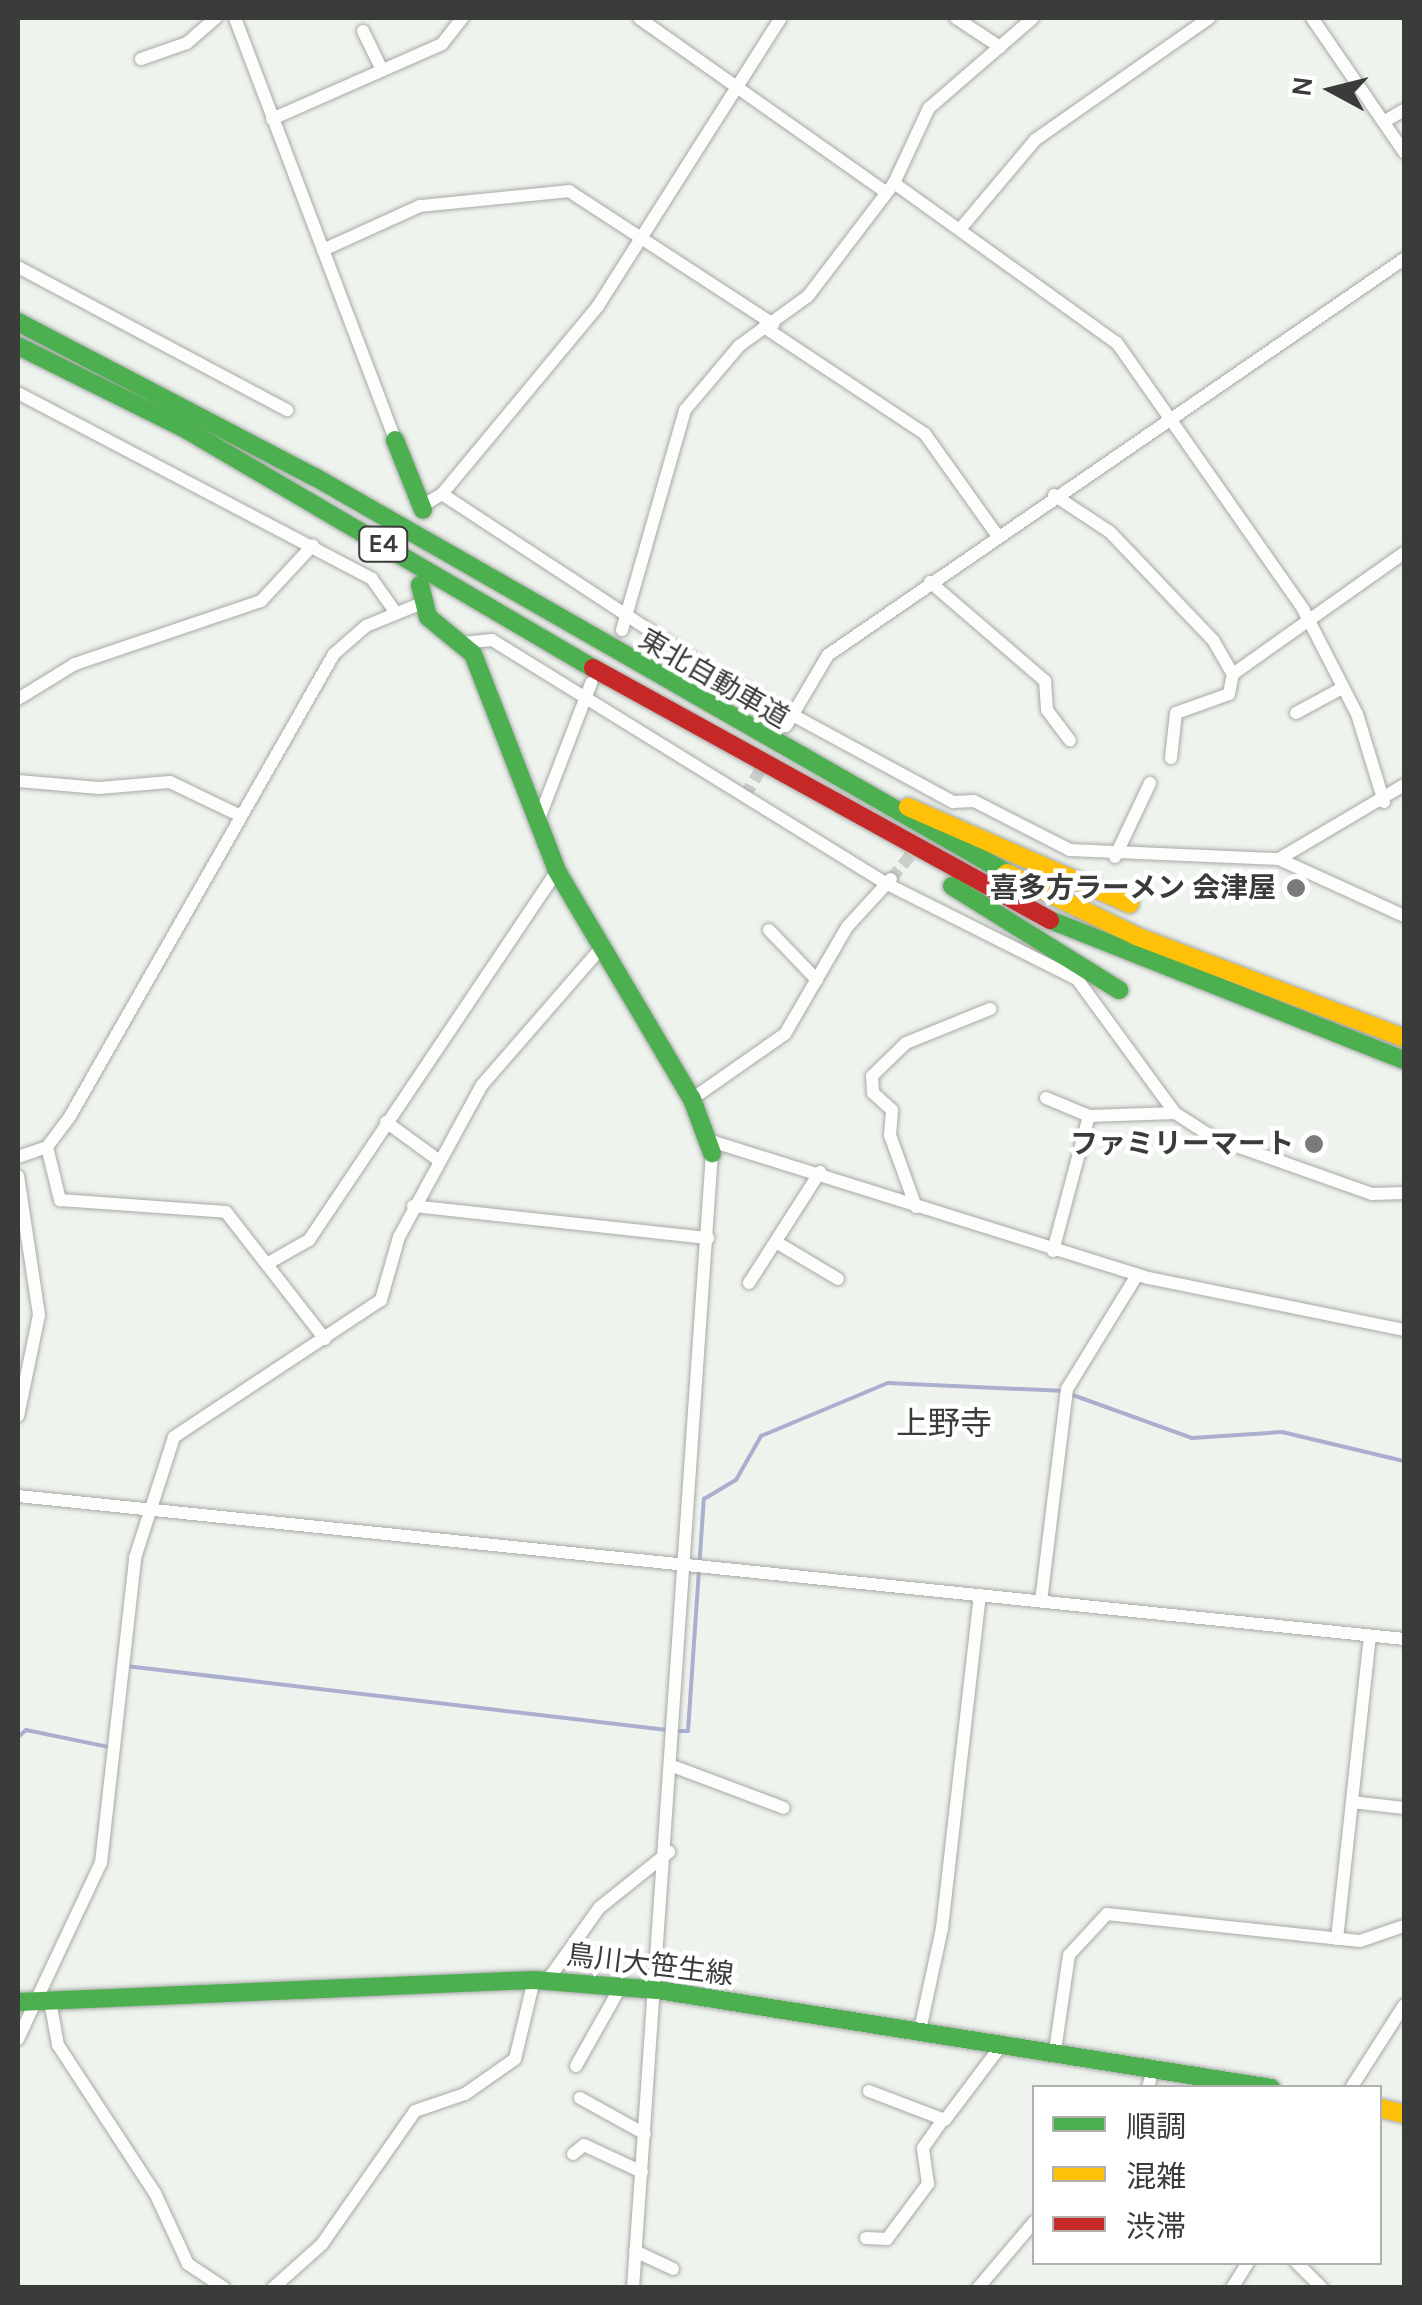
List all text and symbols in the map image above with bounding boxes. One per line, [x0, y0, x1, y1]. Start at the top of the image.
north arrow [1282, 40, 1382, 140]
text: N [1284, 74, 1319, 98]
road number: E4 [358, 524, 408, 564]
street label: 東北自動車道 [633, 622, 795, 736]
place label: 喜多方ラーメン 会津屋 [989, 871, 1276, 905]
marker: 喜多方ラーメン 会津屋 [1285, 877, 1307, 899]
place label: ファミリーマート [1070, 1127, 1294, 1161]
marker: ファミリーマート [1303, 1133, 1325, 1155]
district label: 上野寺 [896, 1405, 992, 1443]
street label: 鳥川大笹生線 [565, 1938, 735, 1992]
legend [1032, 2085, 1382, 2265]
text: 順調 [1126, 2109, 1186, 2145]
text: 混雑 [1126, 2159, 1186, 2195]
text: 渋滞 [1126, 2209, 1186, 2245]

